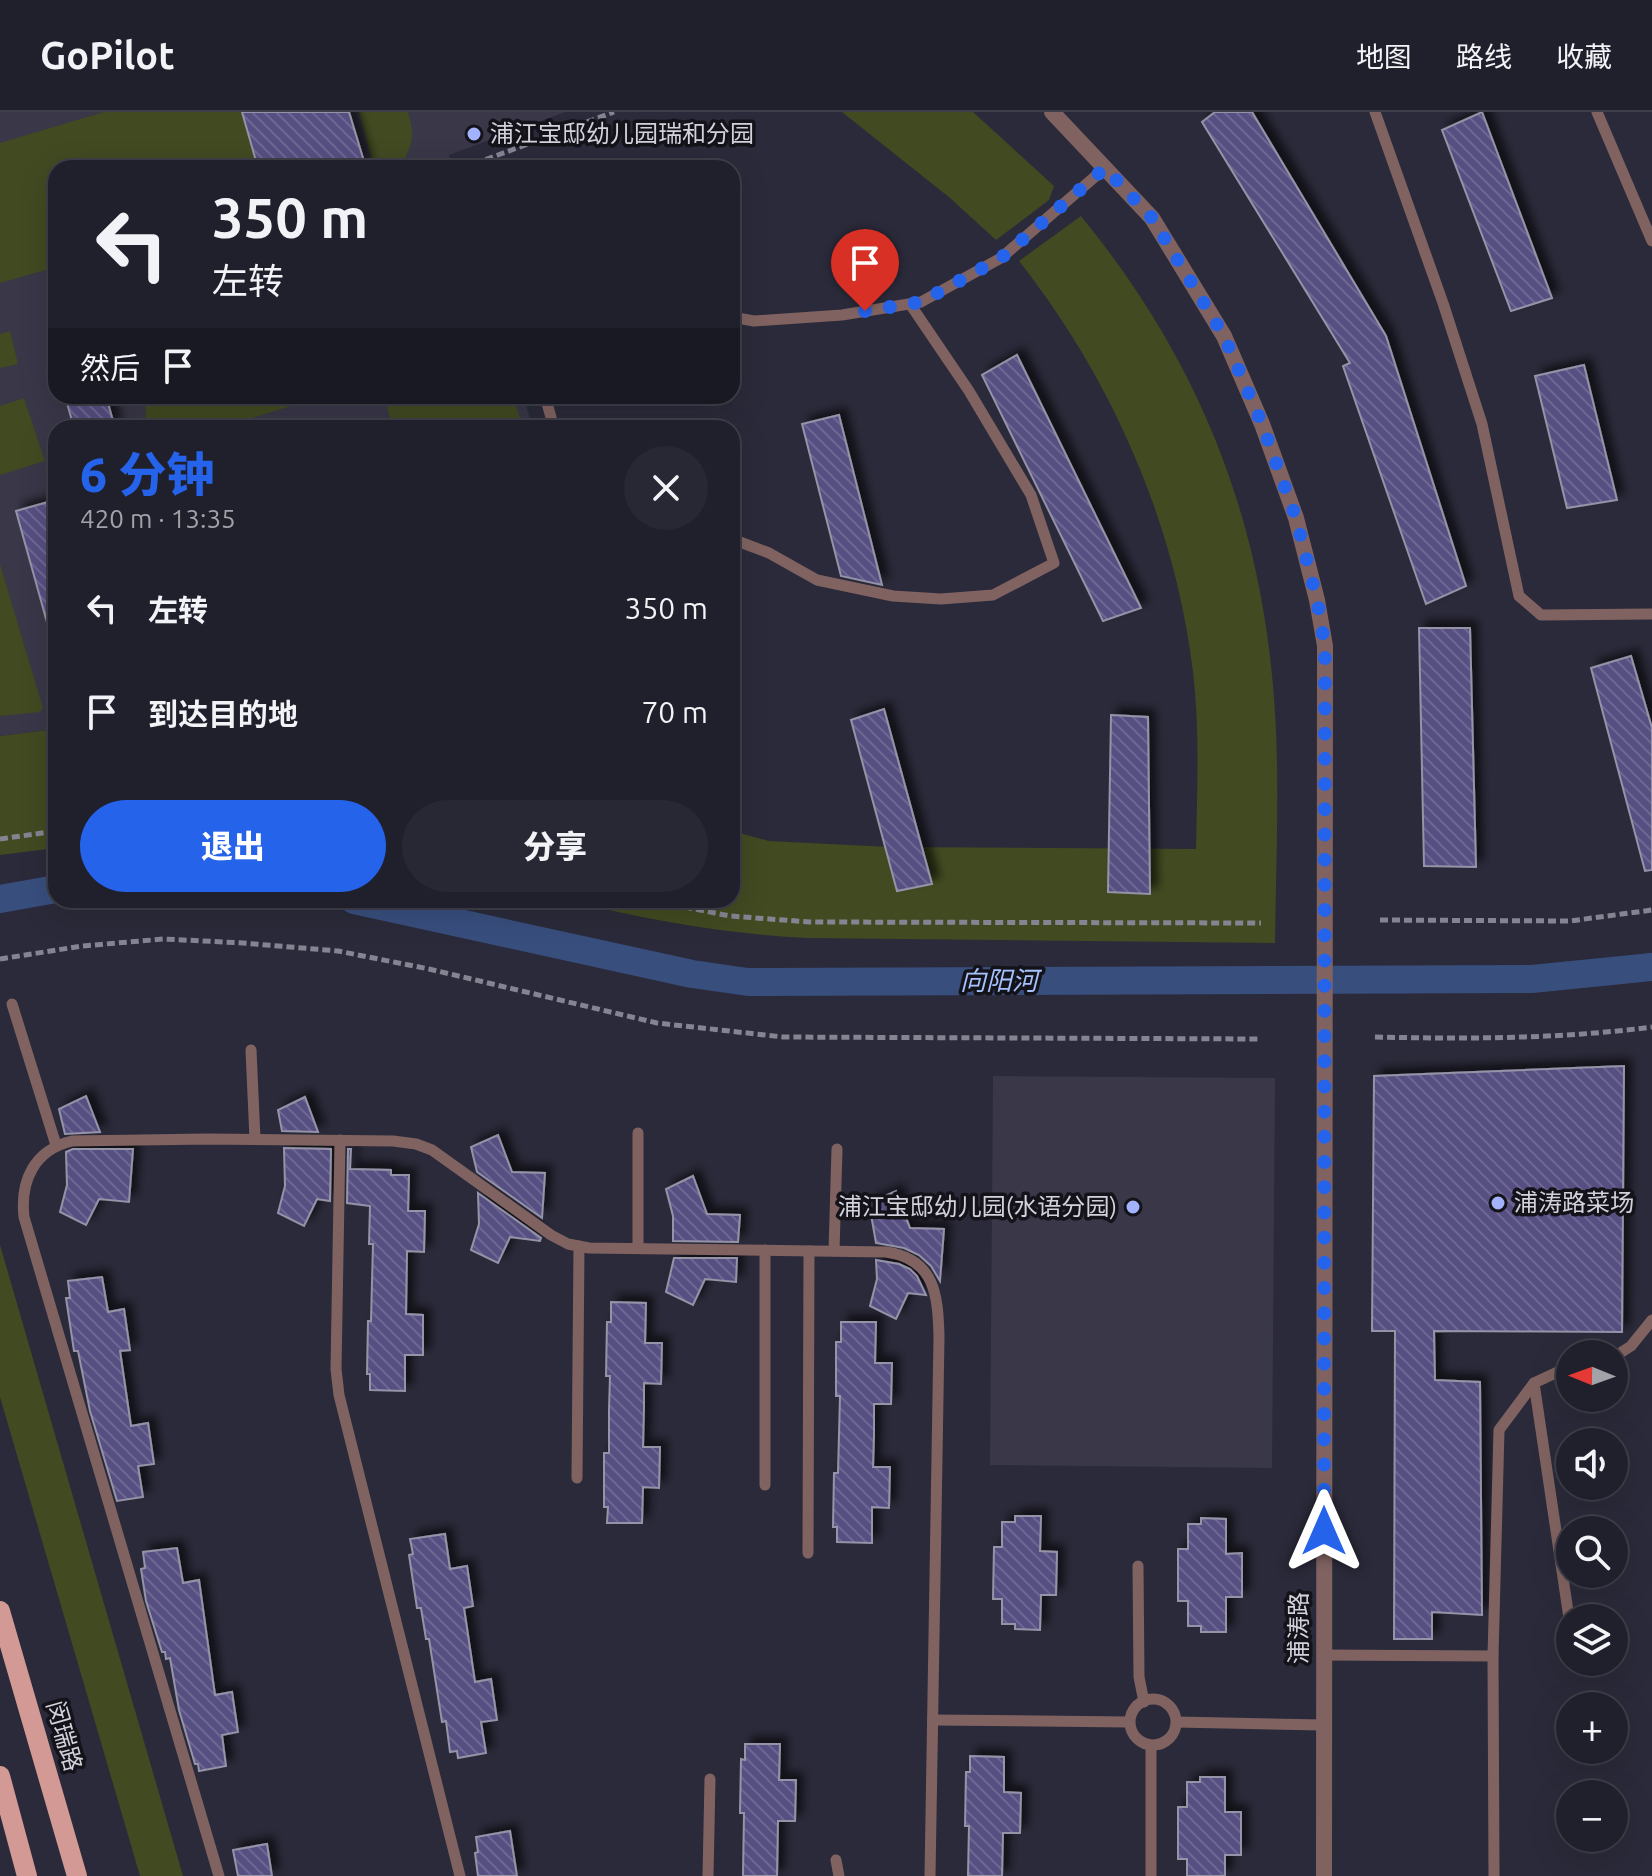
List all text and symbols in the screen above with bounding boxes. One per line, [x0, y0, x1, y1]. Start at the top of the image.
text: GoPilot [40, 34, 175, 76]
text: 地图 [1356, 41, 1412, 72]
text: 路线 [1456, 41, 1512, 72]
text: 收藏 [1556, 41, 1612, 72]
place label: 浦江宝邸幼儿园瑞和分园 [490, 120, 754, 147]
marker: 浦江宝邸幼儿园瑞和分园 [465, 125, 483, 143]
text: 350 m [212, 186, 368, 249]
icon: left [80, 192, 184, 296]
pin [831, 229, 899, 311]
icon: arrive [843, 241, 887, 285]
text: 左转 [212, 260, 284, 301]
icon: arrive [156, 344, 200, 388]
text: 然后 [80, 351, 140, 385]
button: close [624, 446, 708, 530]
text: 6 分钟 [80, 447, 215, 501]
text: 420 m · 13:35 [80, 504, 236, 533]
icon: left [80, 586, 124, 630]
text: 350 m [624, 591, 708, 625]
text: 左转 [148, 593, 208, 627]
icon: arrive [80, 690, 124, 734]
text: 70 m [641, 695, 708, 729]
text: 到达目的地 [148, 697, 298, 731]
button: 退出 [80, 800, 386, 892]
button: 分享 [402, 800, 708, 892]
water label: 向阳河 [960, 966, 1043, 995]
place label: 浦涛路菜场 [1514, 1189, 1634, 1216]
place label: 浦江宝邸幼儿园(水语分园) [838, 1193, 1117, 1220]
marker: 浦涛路菜场 [1489, 1194, 1507, 1212]
marker: 浦江宝邸幼儿园(水语分园) [1124, 1198, 1142, 1216]
north arrow [1556, 1340, 1628, 1412]
map controls [1556, 1340, 1628, 1852]
button: sound [1556, 1428, 1628, 1500]
position arrow [1282, 1489, 1366, 1573]
button: search [1556, 1516, 1628, 1588]
street label: 浦涛路 [1285, 1592, 1312, 1664]
button: layers [1556, 1604, 1628, 1676]
button: + [1556, 1692, 1628, 1764]
street label: 闵瑞路 [42, 1698, 87, 1774]
button: − [1556, 1780, 1628, 1852]

